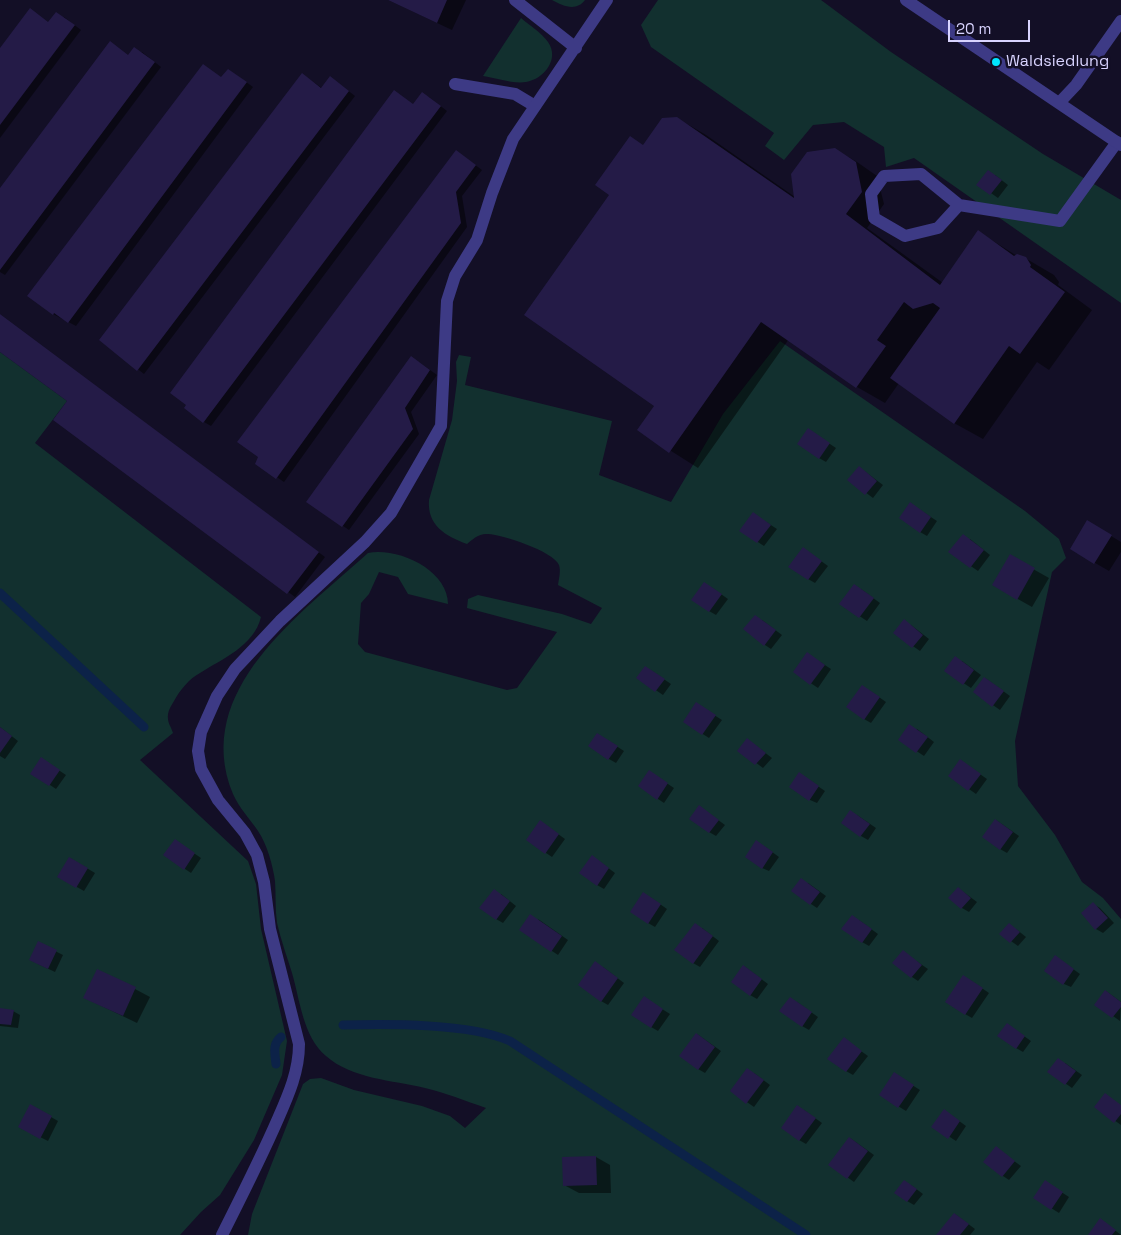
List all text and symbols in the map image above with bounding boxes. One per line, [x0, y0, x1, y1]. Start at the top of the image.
scale bar [951, 10, 1034, 42]
text: 20 m [956, 19, 991, 38]
place label: Waldsiedlung [1006, 52, 1109, 72]
marker: Waldsiedlung [990, 56, 1002, 68]

